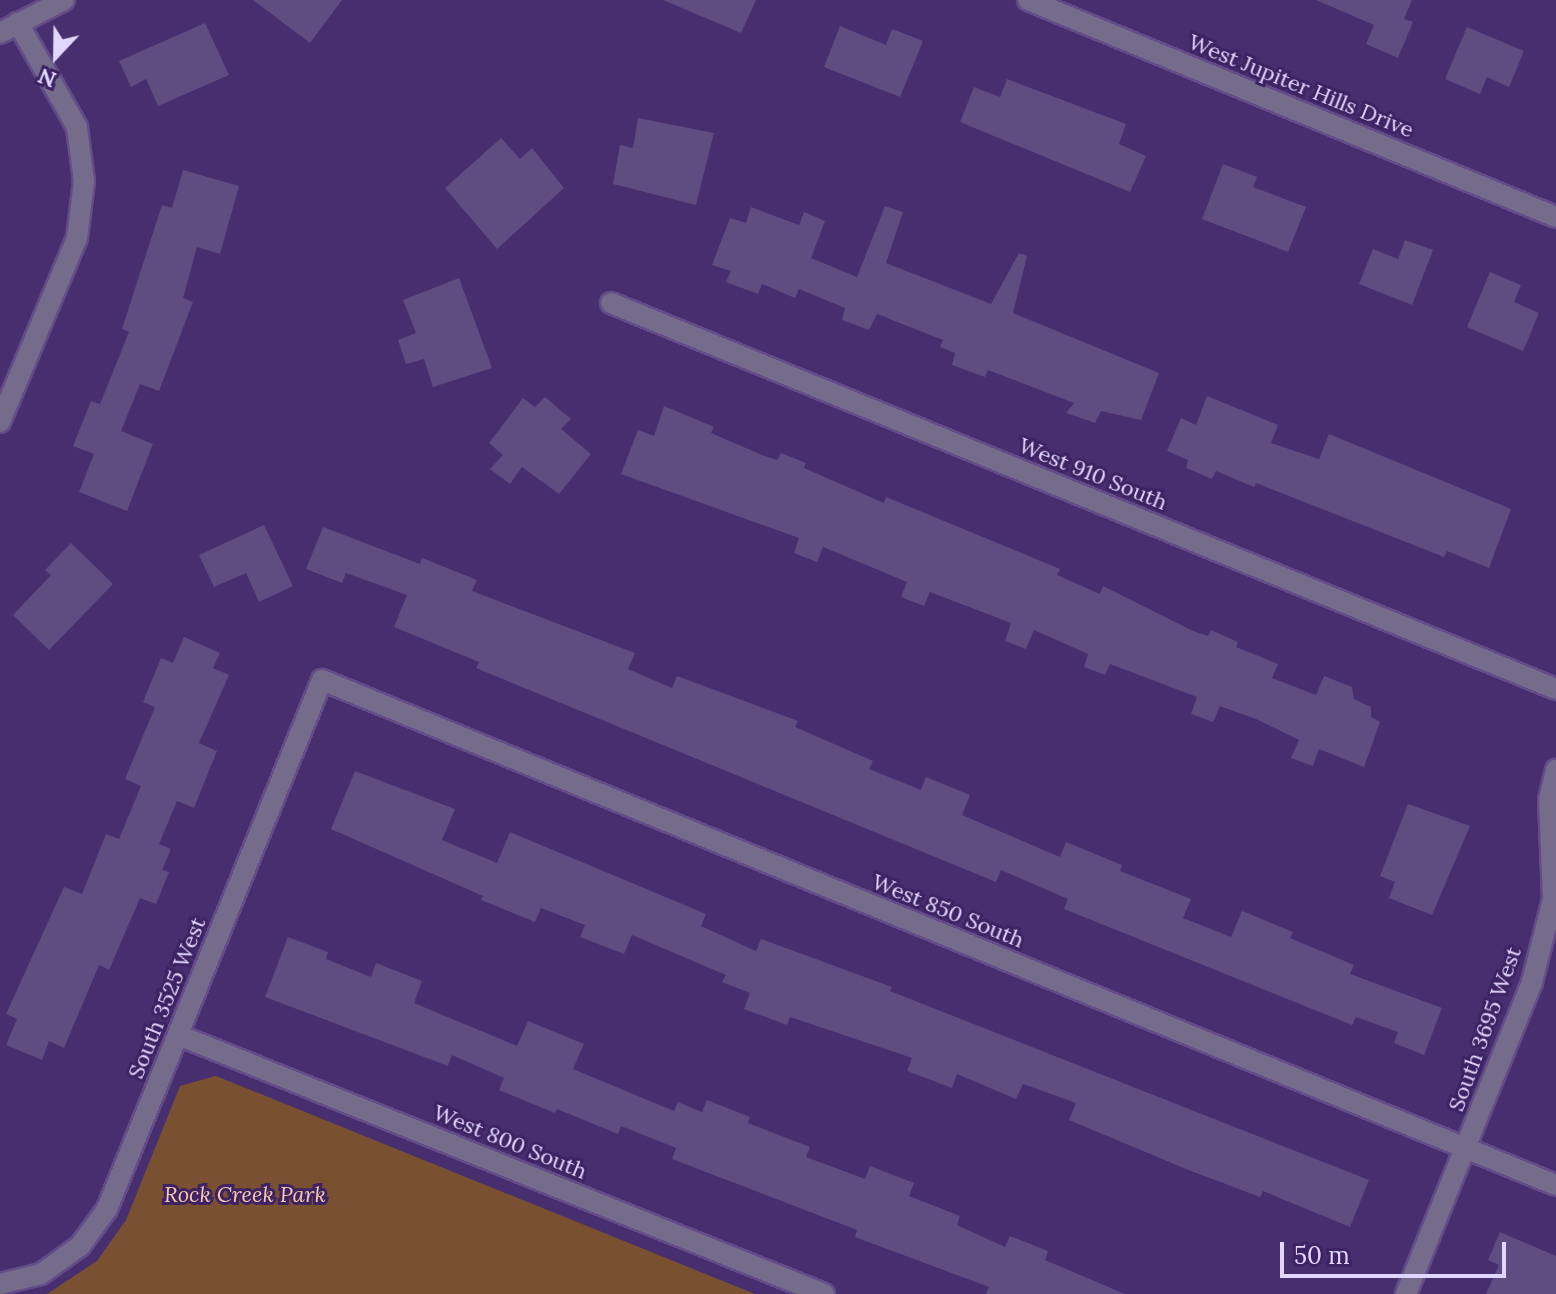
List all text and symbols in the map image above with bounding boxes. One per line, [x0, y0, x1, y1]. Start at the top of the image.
north arrow [16, 16, 96, 96]
street label: West Jupiter Hills Drive [1185, 29, 1417, 143]
text: N [34, 62, 60, 94]
street label: West 910 South [1015, 432, 1171, 516]
street label: West 850 South [868, 869, 1028, 953]
street label: South 3525 West [123, 914, 211, 1082]
street label: South 3695 West [1443, 943, 1527, 1115]
street label: West 800 South [429, 1099, 591, 1185]
park label: Rock Creek Park [164, 1182, 326, 1208]
scale bar [1284, 1226, 1510, 1276]
text: 50 m [1294, 1240, 1350, 1271]

